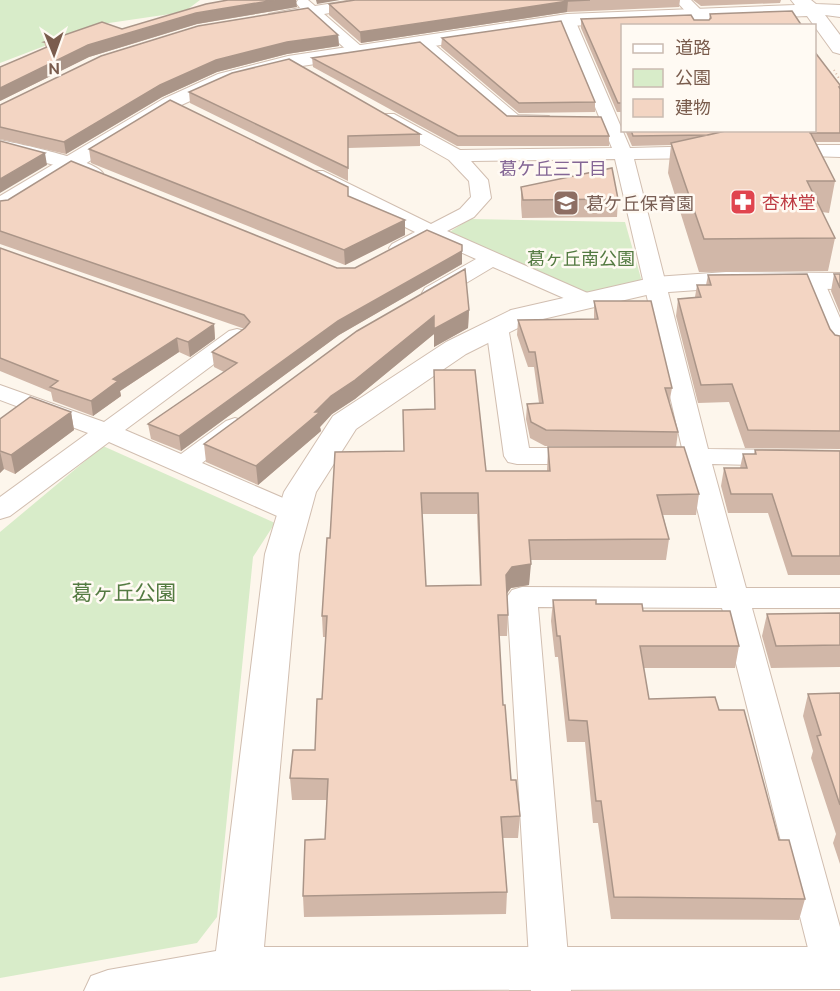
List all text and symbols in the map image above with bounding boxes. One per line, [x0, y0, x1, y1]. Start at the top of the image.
north arrow [24, 24, 84, 84]
legend [621, 24, 816, 132]
text: 道路 [675, 37, 711, 57]
text: N [48, 60, 60, 78]
text: 公園 [675, 67, 711, 87]
text: 建物 [675, 97, 711, 117]
district label: 葛ケ丘三丁目 [499, 158, 607, 178]
pharmacy icon: 杏林堂 [728, 187, 758, 217]
school or university icon: 葛ケ丘保育園 [551, 188, 581, 218]
place label: 杏林堂 [762, 192, 816, 212]
place label: 葛ケ丘保育園 [586, 193, 694, 213]
park label: 葛ヶ丘南公園 [527, 248, 635, 268]
park label: 葛ヶ丘公園 [72, 580, 177, 604]

